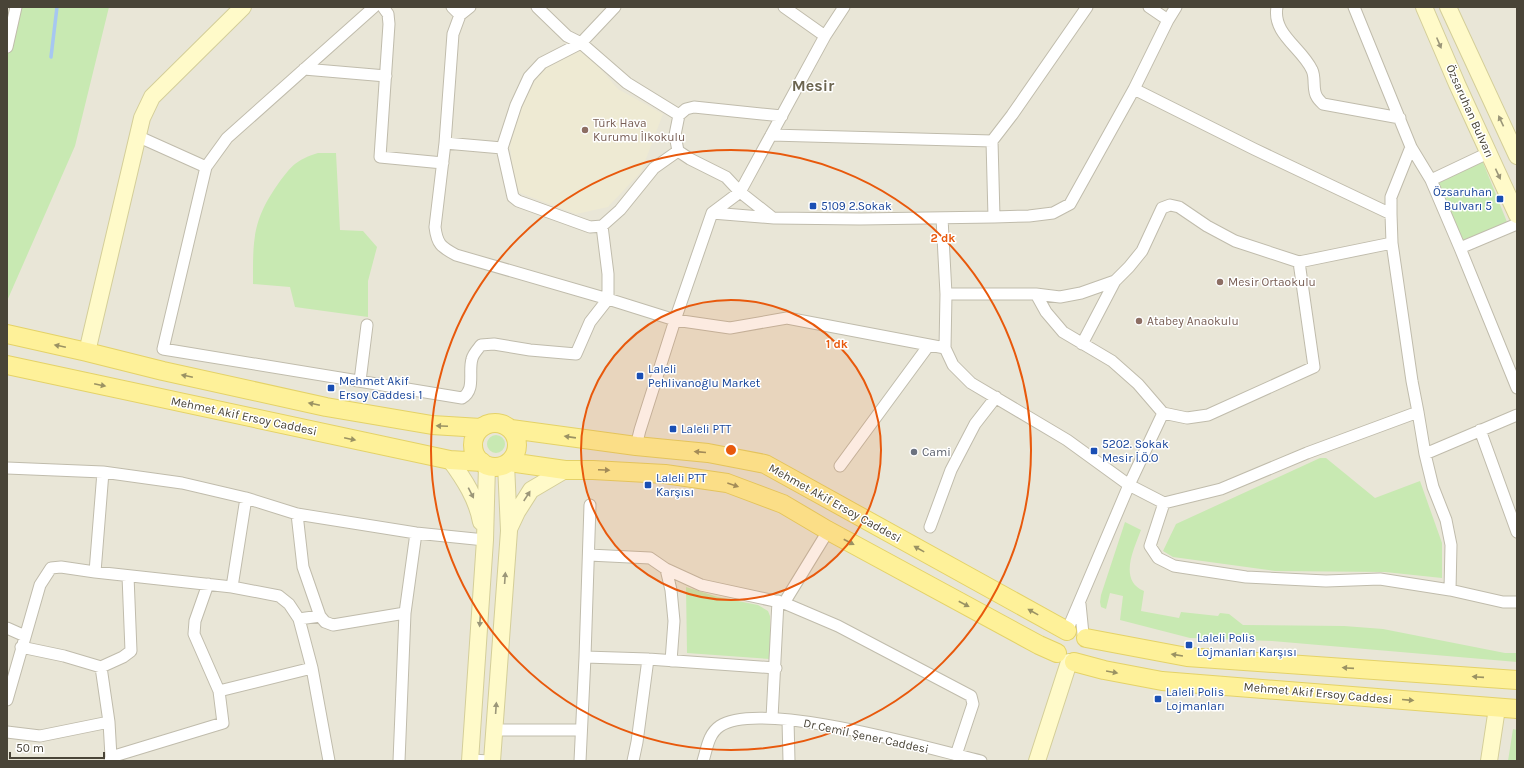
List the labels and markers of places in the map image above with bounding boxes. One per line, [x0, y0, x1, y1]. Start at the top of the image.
place label: Türk Hava Kurumu İlkokulu [593, 116, 685, 144]
marker: Türk Hava Kurumu İlkokulu [580, 125, 590, 135]
place label: Özsaruhan Bulvarı 5 [1433, 185, 1492, 213]
marker: Özsaruhan Bulvarı 5 [1495, 194, 1505, 204]
place label: 5109 2.Sokak [821, 199, 892, 213]
marker: 5109 2.Sokak [808, 201, 818, 211]
place label: Mesir Ortaokulu [1228, 275, 1316, 289]
marker: Mesir Ortaokulu [1215, 277, 1225, 287]
place label: Atabey Anaokulu [1147, 314, 1239, 328]
marker: Atabey Anaokulu [1134, 316, 1144, 326]
place label: Laleli Pehlivanoğlu Market [648, 362, 761, 390]
marker: Laleli Pehlivanoğlu Market [635, 371, 645, 381]
place label: Mehmet Akif Ersoy Caddesi 1 [339, 374, 422, 402]
marker: Mehmet Akif Ersoy Caddesi 1 [326, 383, 336, 393]
place label: Laleli PTT [681, 422, 731, 436]
marker: Laleli PTT [668, 424, 678, 434]
place label: 5202. Sokak Mesir İ.Ö.O [1102, 437, 1169, 465]
centre of rings [724, 443, 738, 457]
place label: Cami [922, 445, 951, 459]
marker: 5202. Sokak Mesir İ.Ö.O [1089, 446, 1099, 456]
marker: Cami [909, 447, 919, 457]
place label: Laleli PTT Karşısı [656, 471, 706, 499]
marker: Laleli PTT Karşısı [643, 480, 653, 490]
place label: Laleli Polis Lojmanları Karşısı [1197, 631, 1297, 659]
marker: Laleli Polis Lojmanları Karşısı [1184, 640, 1194, 650]
place label: Laleli Polis Lojmanları [1166, 685, 1225, 713]
marker: Laleli Polis Lojmanları [1153, 694, 1163, 704]

